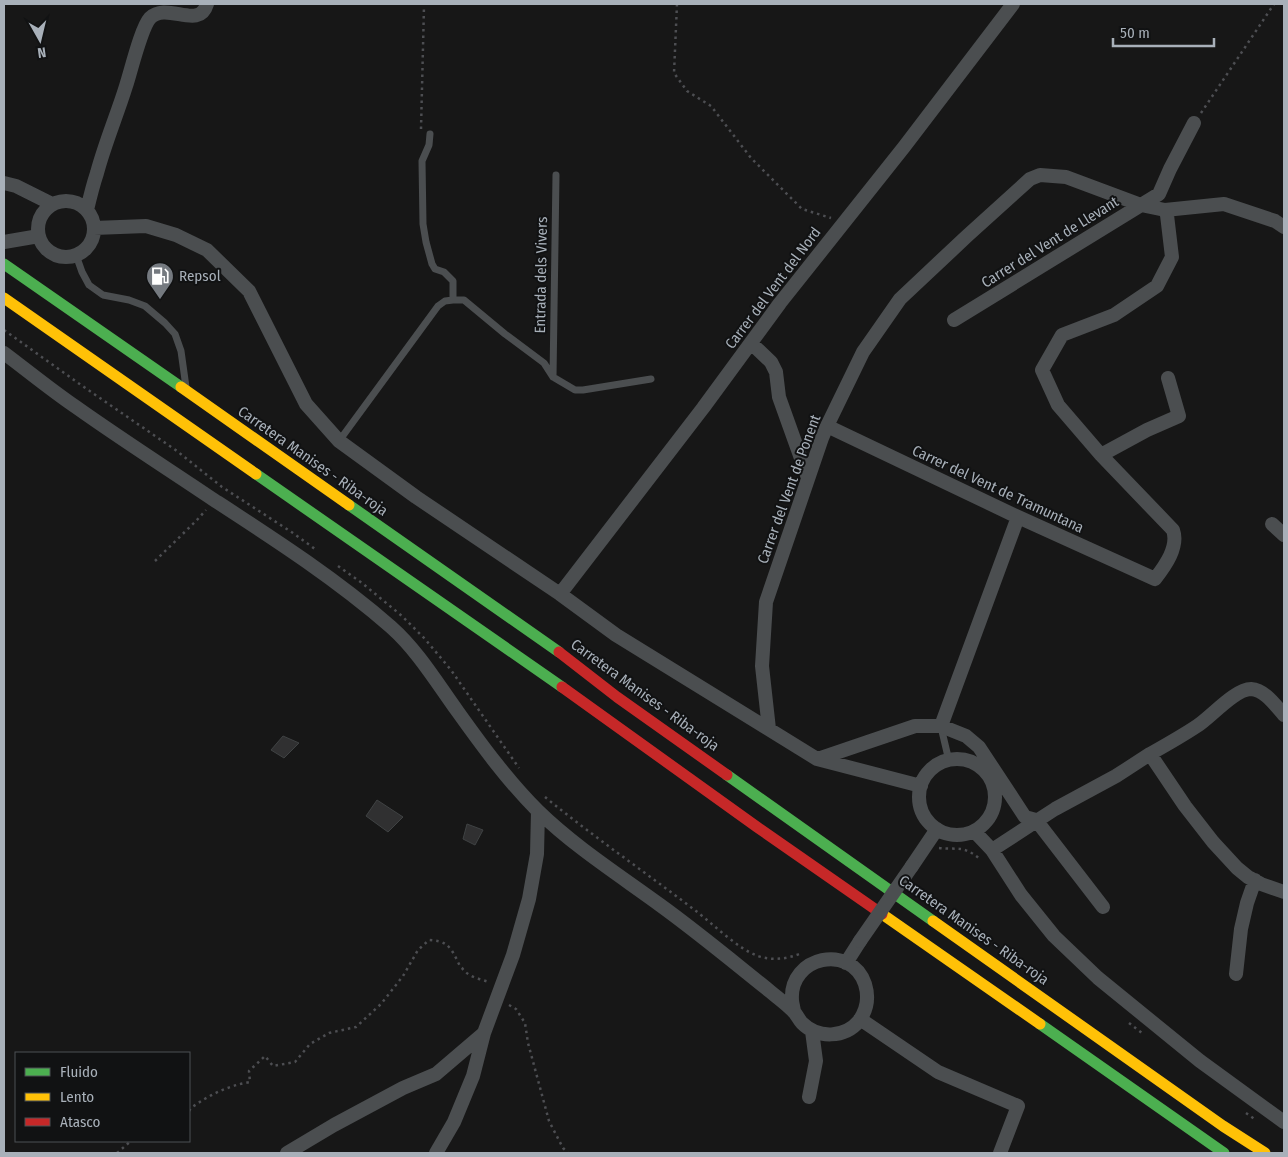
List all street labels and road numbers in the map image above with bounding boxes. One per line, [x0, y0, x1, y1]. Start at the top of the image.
street label: Carrer del Vent de Llevant [978, 192, 1122, 292]
street label: Entrada dels Vivers [531, 216, 551, 334]
street label: Carrer del Vent del Nord [721, 224, 825, 352]
street label: Carretera Manises - Riba-roja [235, 402, 391, 520]
street label: Carrer del Vent de Ponent [754, 412, 824, 566]
street label: Carrer del Vent de Tramuntana [909, 441, 1087, 537]
street label: Carretera Manises - Riba-roja [567, 635, 723, 755]
street label: Carretera Manises - Riba-roja [896, 871, 1052, 989]

